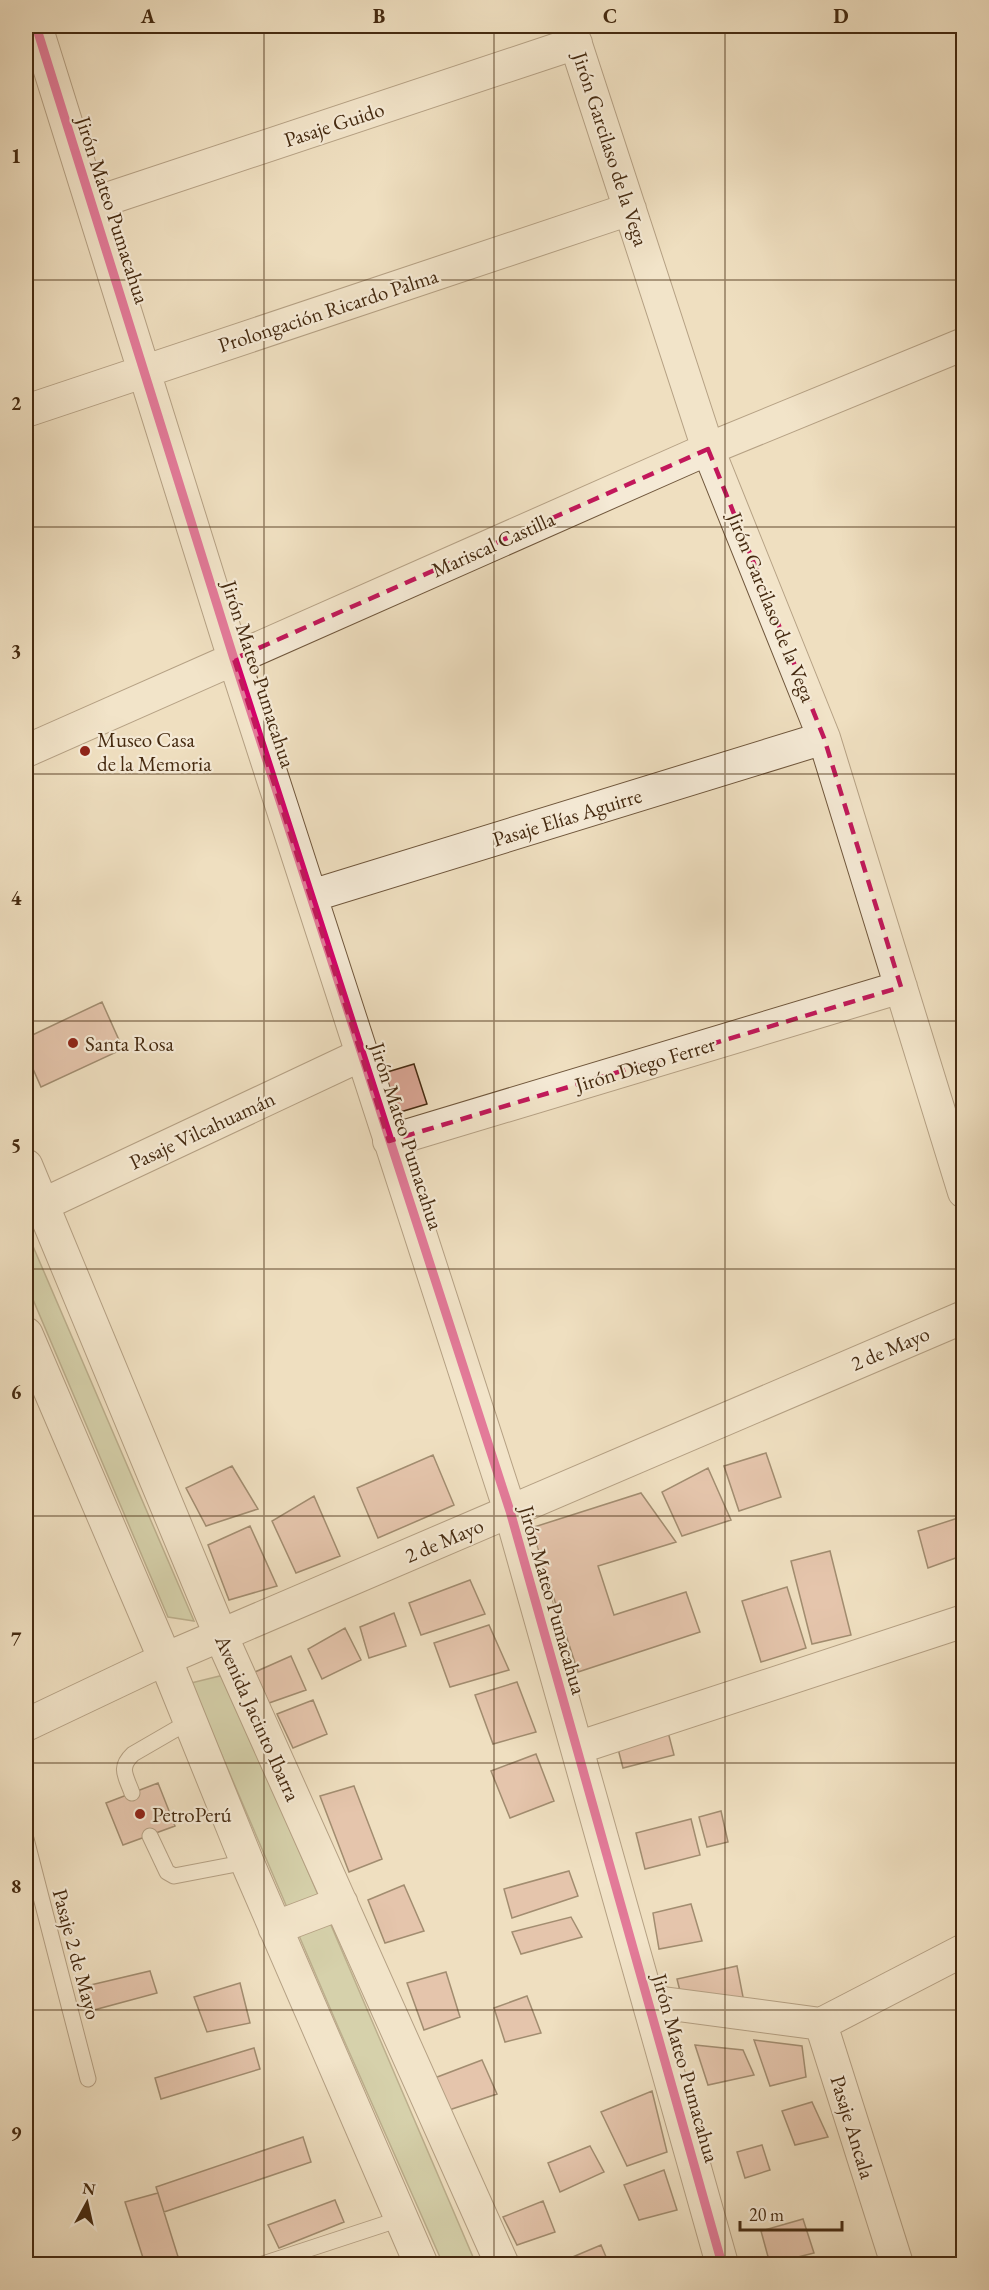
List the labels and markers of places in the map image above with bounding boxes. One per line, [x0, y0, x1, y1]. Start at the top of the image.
place label: Museo Casa de la Memoria [97, 726, 212, 777]
marker: Museo Casa de la Memoria [78, 744, 92, 758]
place label: Santa Rosa [85, 1030, 175, 1057]
marker: Santa Rosa [66, 1036, 80, 1050]
place label: PetroPerú [152, 1801, 232, 1828]
marker: PetroPerú [133, 1807, 147, 1821]

